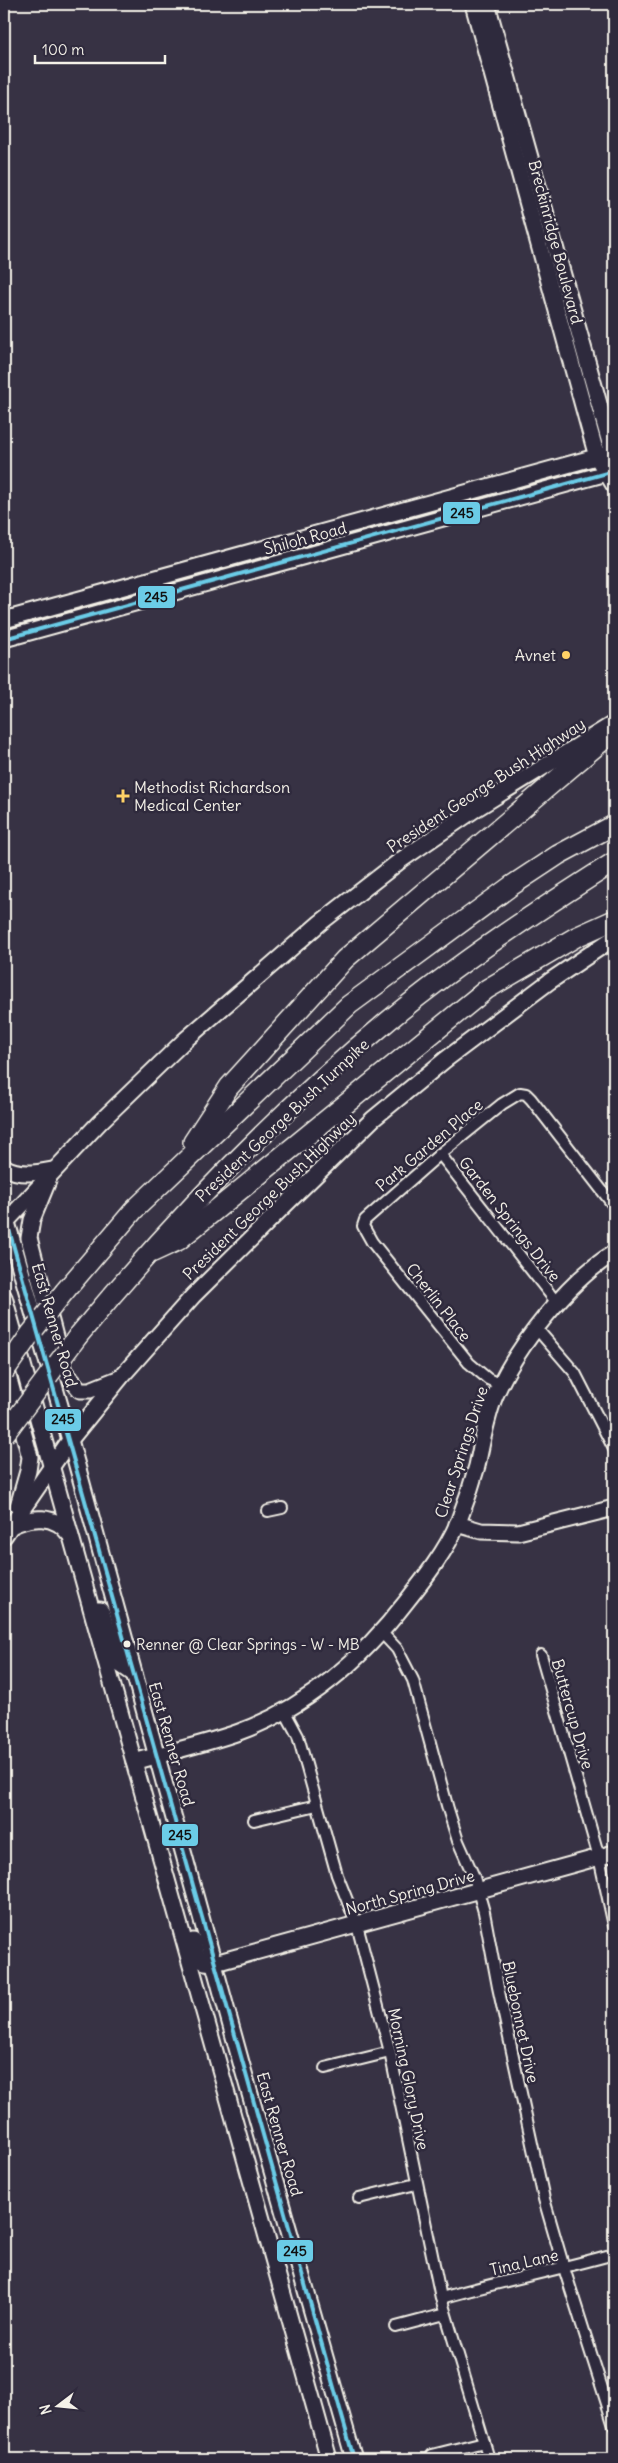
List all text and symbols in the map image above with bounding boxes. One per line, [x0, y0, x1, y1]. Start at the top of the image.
scale bar [35, 32, 165, 64]
text: 100 m [42, 40, 84, 59]
street label: Breckinridge Boulevard [524, 158, 588, 326]
line badge: 245 [442, 501, 481, 525]
text: 245 [450, 504, 474, 522]
street label: Shiloh Road [261, 517, 349, 559]
line badge: 245 [137, 585, 176, 609]
text: 245 [144, 588, 168, 606]
place label: Avnet [515, 645, 557, 665]
marker: Avnet [560, 649, 572, 661]
street label: President George Bush Highway [383, 713, 589, 857]
place label: Methodist Richardson Medical Center [134, 777, 290, 815]
marker: Methodist Richardson Medical Center [116, 789, 130, 803]
street label: President George Bush Turnpike [191, 1034, 373, 1206]
street label: Park Garden Place [371, 1094, 487, 1196]
street label: President George Bush Highway [179, 1108, 359, 1284]
street label: Garden Springs Drive [455, 1152, 565, 1286]
street label: Cherlin Place [402, 1259, 476, 1345]
street label: East Renner Road [28, 1261, 82, 1389]
street label: Clear Springs Drive [430, 1384, 492, 1520]
line badge: 245 [44, 1408, 82, 1432]
text: 245 [51, 1410, 75, 1428]
place label: Renner @ Clear Springs - W - MB [136, 1635, 360, 1654]
marker: Renner @ Clear Springs - W - MB [122, 1639, 132, 1649]
street label: Buttercup Drive [548, 1657, 598, 1771]
street label: East Renner Road [145, 1680, 199, 1808]
line badge: 245 [161, 1823, 199, 1847]
text: 245 [168, 1826, 192, 1844]
street label: North Spring Drive [343, 1865, 477, 1919]
street label: Bluebonnet Drive [498, 1959, 544, 2085]
street label: Morning Glory Drive [384, 2006, 434, 2152]
street label: East Renner Road [253, 2070, 307, 2198]
line badge: 245 [276, 2239, 314, 2263]
text: 245 [283, 2242, 307, 2260]
street label: Tina Lane [488, 2244, 560, 2280]
north arrow [32, 2380, 82, 2430]
text: N [36, 2402, 55, 2417]

